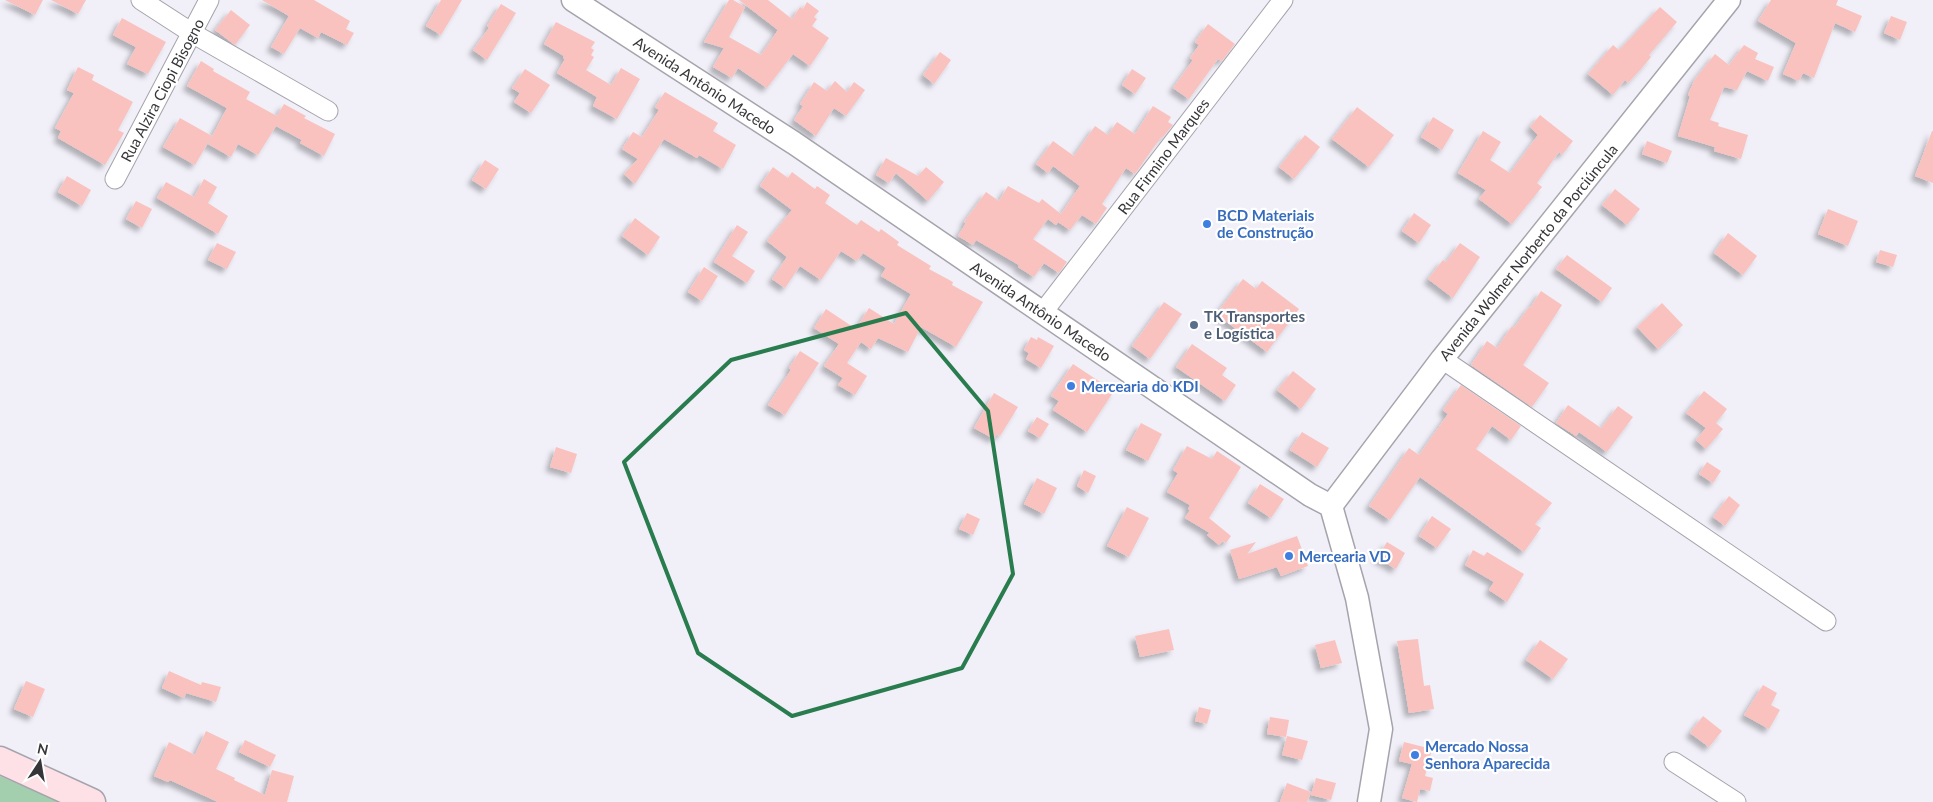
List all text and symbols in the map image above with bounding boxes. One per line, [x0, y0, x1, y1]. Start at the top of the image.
street label: Rua Alzira Ciopi Bisogno [117, 15, 207, 165]
street label: Avenida Antônio Macedo [631, 32, 779, 138]
street label: Rua Firmino Marques [1114, 95, 1212, 217]
street label: Avenida Wolmer Norberto da Porciúncula [1435, 140, 1621, 364]
place label: BCD Materiais de Construção [1217, 206, 1315, 241]
marker: BCD Materiais de Construção [1201, 218, 1213, 230]
street label: Avenida Antônio Macedo [967, 257, 1115, 365]
place label: TK Transportes e Logística [1204, 307, 1305, 342]
marker: TK Transportes e Logística [1188, 319, 1200, 331]
place label: Mercearia do KDI [1081, 377, 1199, 395]
marker: Mercearia do KDI [1065, 380, 1077, 392]
place label: Mercearia VD [1299, 547, 1391, 565]
marker: Mercearia VD [1283, 550, 1295, 562]
north arrow [15, 737, 65, 787]
place label: Mercado Nossa Senhora Aparecida [1425, 737, 1550, 772]
text: N [36, 739, 50, 758]
marker: Mercado Nossa Senhora Aparecida [1409, 749, 1421, 761]

